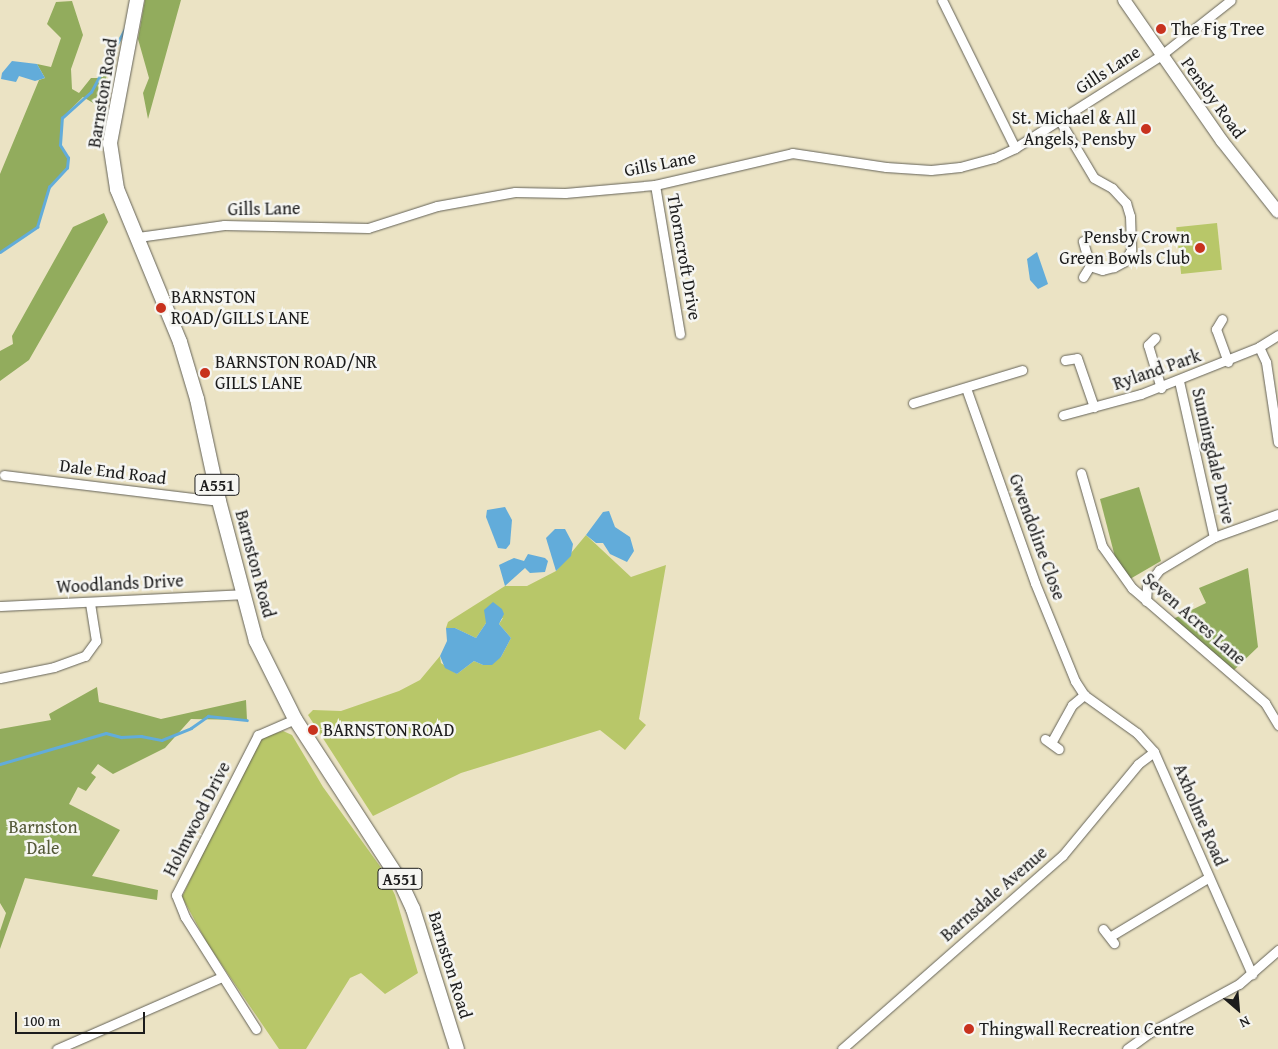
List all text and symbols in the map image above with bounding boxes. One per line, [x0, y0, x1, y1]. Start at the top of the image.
place label: The Fig Tree [1171, 18, 1264, 40]
marker: The Fig Tree [1155, 23, 1167, 35]
street label: Barnston Road [84, 37, 122, 149]
street label: Gills Lane [1072, 41, 1144, 99]
street label: Pensby Road [1176, 53, 1250, 143]
place label: St. Michael & All Angels, Pensby [1012, 108, 1136, 150]
marker: St. Michael & All Angels, Pensby [1140, 123, 1152, 135]
street label: Gills Lane [622, 146, 698, 182]
street label: Thorncroft Drive [662, 192, 706, 322]
street label: Gills Lane [227, 198, 301, 220]
place label: Pensby Crown Green Bowls Club [1059, 227, 1190, 270]
marker: Pensby Crown Green Bowls Club [1194, 242, 1206, 254]
place label: BARNSTON ROAD/GILLS LANE [171, 287, 309, 330]
marker: BARNSTON ROAD/GILLS LANE [155, 302, 167, 314]
street label: Ryland Park [1110, 345, 1204, 395]
place label: BARNSTON ROAD/NR GILLS LANE [215, 352, 377, 394]
marker: BARNSTON ROAD/NR GILLS LANE [199, 367, 211, 379]
street label: Sunningdale Drive [1187, 386, 1239, 526]
street label: Dale End Road [58, 455, 168, 489]
street label: Gwendoline Close [1004, 471, 1070, 603]
road number: A551 [193, 472, 241, 498]
street label: Barnston Road [230, 508, 280, 620]
street label: Seven Acres Lane [1138, 568, 1250, 670]
street label: Woodlands Drive [56, 570, 184, 598]
place label: BARNSTON ROAD [323, 719, 454, 741]
marker: BARNSTON ROAD [307, 724, 319, 736]
street label: Holmwood Drive [159, 758, 235, 880]
street label: Axholme Road [1169, 761, 1231, 869]
park label: Barnston Dale [8, 817, 78, 860]
street label: Barnsdale Avenue [936, 842, 1052, 946]
road number: A551 [376, 866, 424, 892]
street label: Barnston Road [423, 909, 477, 1021]
north arrow [1213, 984, 1263, 1034]
scale bar [18, 1002, 148, 1034]
text: 100 m [23, 1010, 60, 1031]
text: N [1236, 1011, 1254, 1033]
place label: Thingwall Recreation Centre [979, 1018, 1194, 1040]
marker: Thingwall Recreation Centre [963, 1023, 975, 1035]

